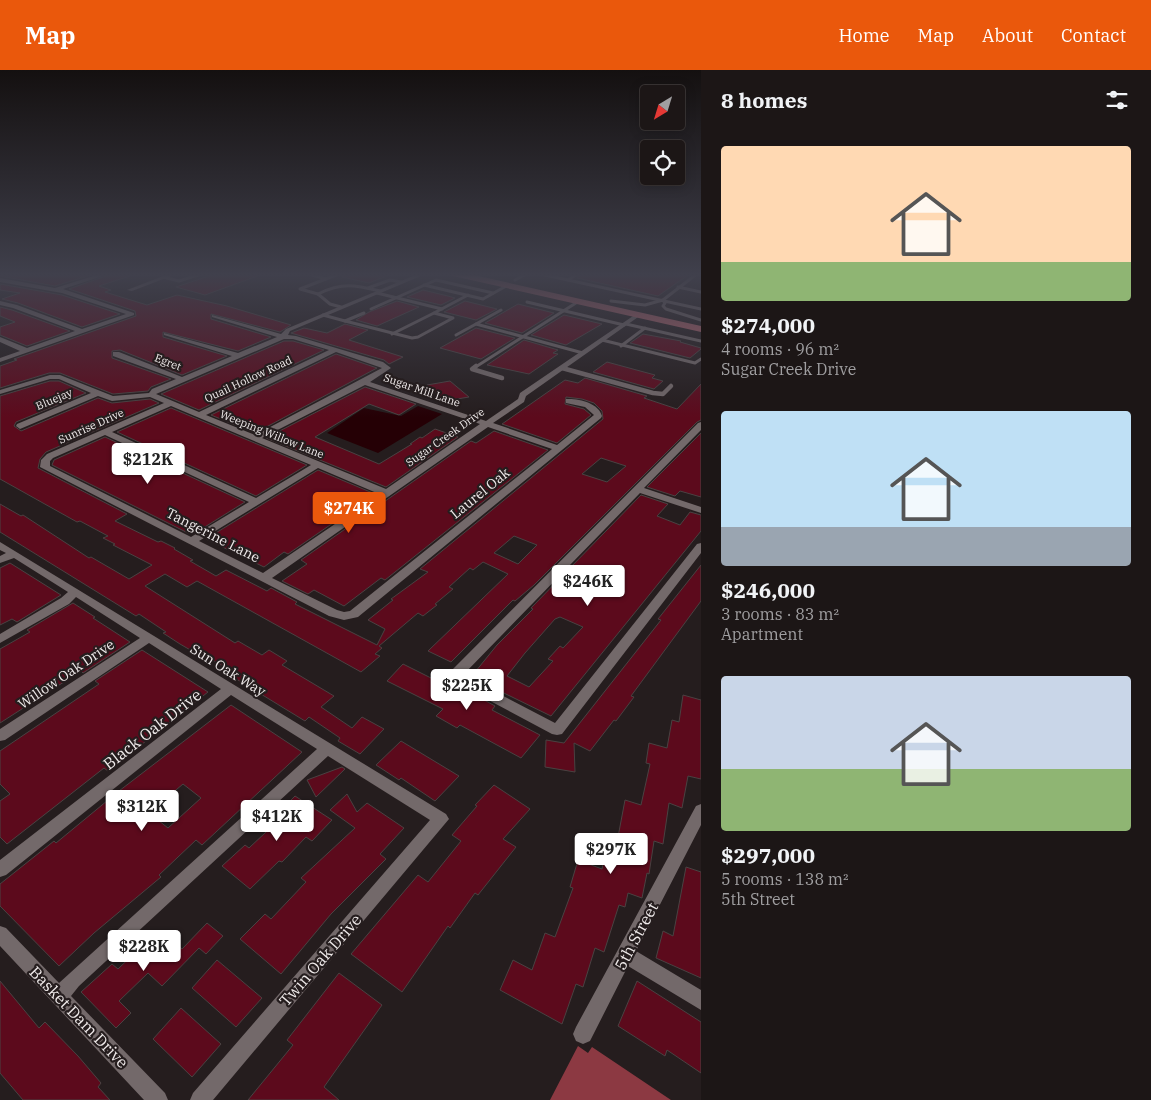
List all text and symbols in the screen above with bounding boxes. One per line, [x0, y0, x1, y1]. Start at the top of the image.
text: Map [25, 19, 75, 51]
text: Home [838, 24, 890, 47]
text: Map [918, 24, 954, 47]
text: About [982, 24, 1033, 47]
text: Contact [1061, 24, 1126, 47]
north arrow [640, 85, 685, 130]
map controls [640, 85, 685, 185]
text: 8 homes [721, 86, 807, 114]
icon: filters [1103, 86, 1131, 114]
button: locate [640, 140, 685, 185]
icon: home [881, 179, 971, 269]
text: $274,000 [721, 311, 815, 339]
text: 4 rooms · 96 m² [721, 339, 839, 359]
street label: Egret [153, 351, 183, 374]
street label: Quail Hollow Road [202, 352, 294, 405]
text: Sugar Creek Drive [721, 359, 856, 379]
street label: Sugar Mill Lane [382, 370, 462, 410]
street label: Bluejay [34, 385, 75, 413]
street label: Sunrise Drive [56, 405, 126, 447]
street label: Sugar Creek Drive [403, 405, 487, 469]
street label: Weeping Willow Lane [218, 407, 326, 461]
pin: $212K [113, 442, 183, 485]
icon: home [881, 444, 971, 534]
text: $212K [123, 449, 173, 469]
street label: Laurel Oak [447, 463, 514, 523]
pin: $274K [314, 492, 384, 534]
text: $274K [324, 498, 374, 518]
street label: Tangerine Lane [163, 504, 263, 566]
pin: $246K [553, 564, 623, 607]
text: $246K [563, 571, 613, 591]
text: $246,000 [721, 576, 815, 604]
text: 3 rooms · 83 m² [721, 604, 839, 624]
text: Apartment [721, 624, 803, 644]
street label: Willow Oak Drive [14, 635, 118, 713]
street label: Sun Oak Way [187, 640, 270, 701]
pin: $225K [432, 668, 502, 711]
text: $225K [442, 675, 492, 695]
street label: Black Oak Drive [99, 684, 205, 774]
icon: home [881, 709, 971, 799]
pin: $312K [107, 790, 177, 832]
text: $312K [117, 796, 167, 816]
pin: $412K [242, 800, 312, 842]
text: $412K [252, 806, 302, 826]
pin: $297K [576, 832, 646, 875]
text: $297K [586, 839, 636, 859]
text: $297,000 [721, 841, 815, 869]
text: 5 rooms · 138 m² [721, 869, 849, 889]
text: 5th Street [721, 889, 795, 909]
street label: 5th Street [610, 898, 662, 973]
street label: Twin Oak Drive [275, 910, 365, 1010]
pin: $228K [109, 930, 179, 972]
text: $228K [119, 936, 169, 956]
street label: Basket Dam Drive [25, 962, 133, 1072]

